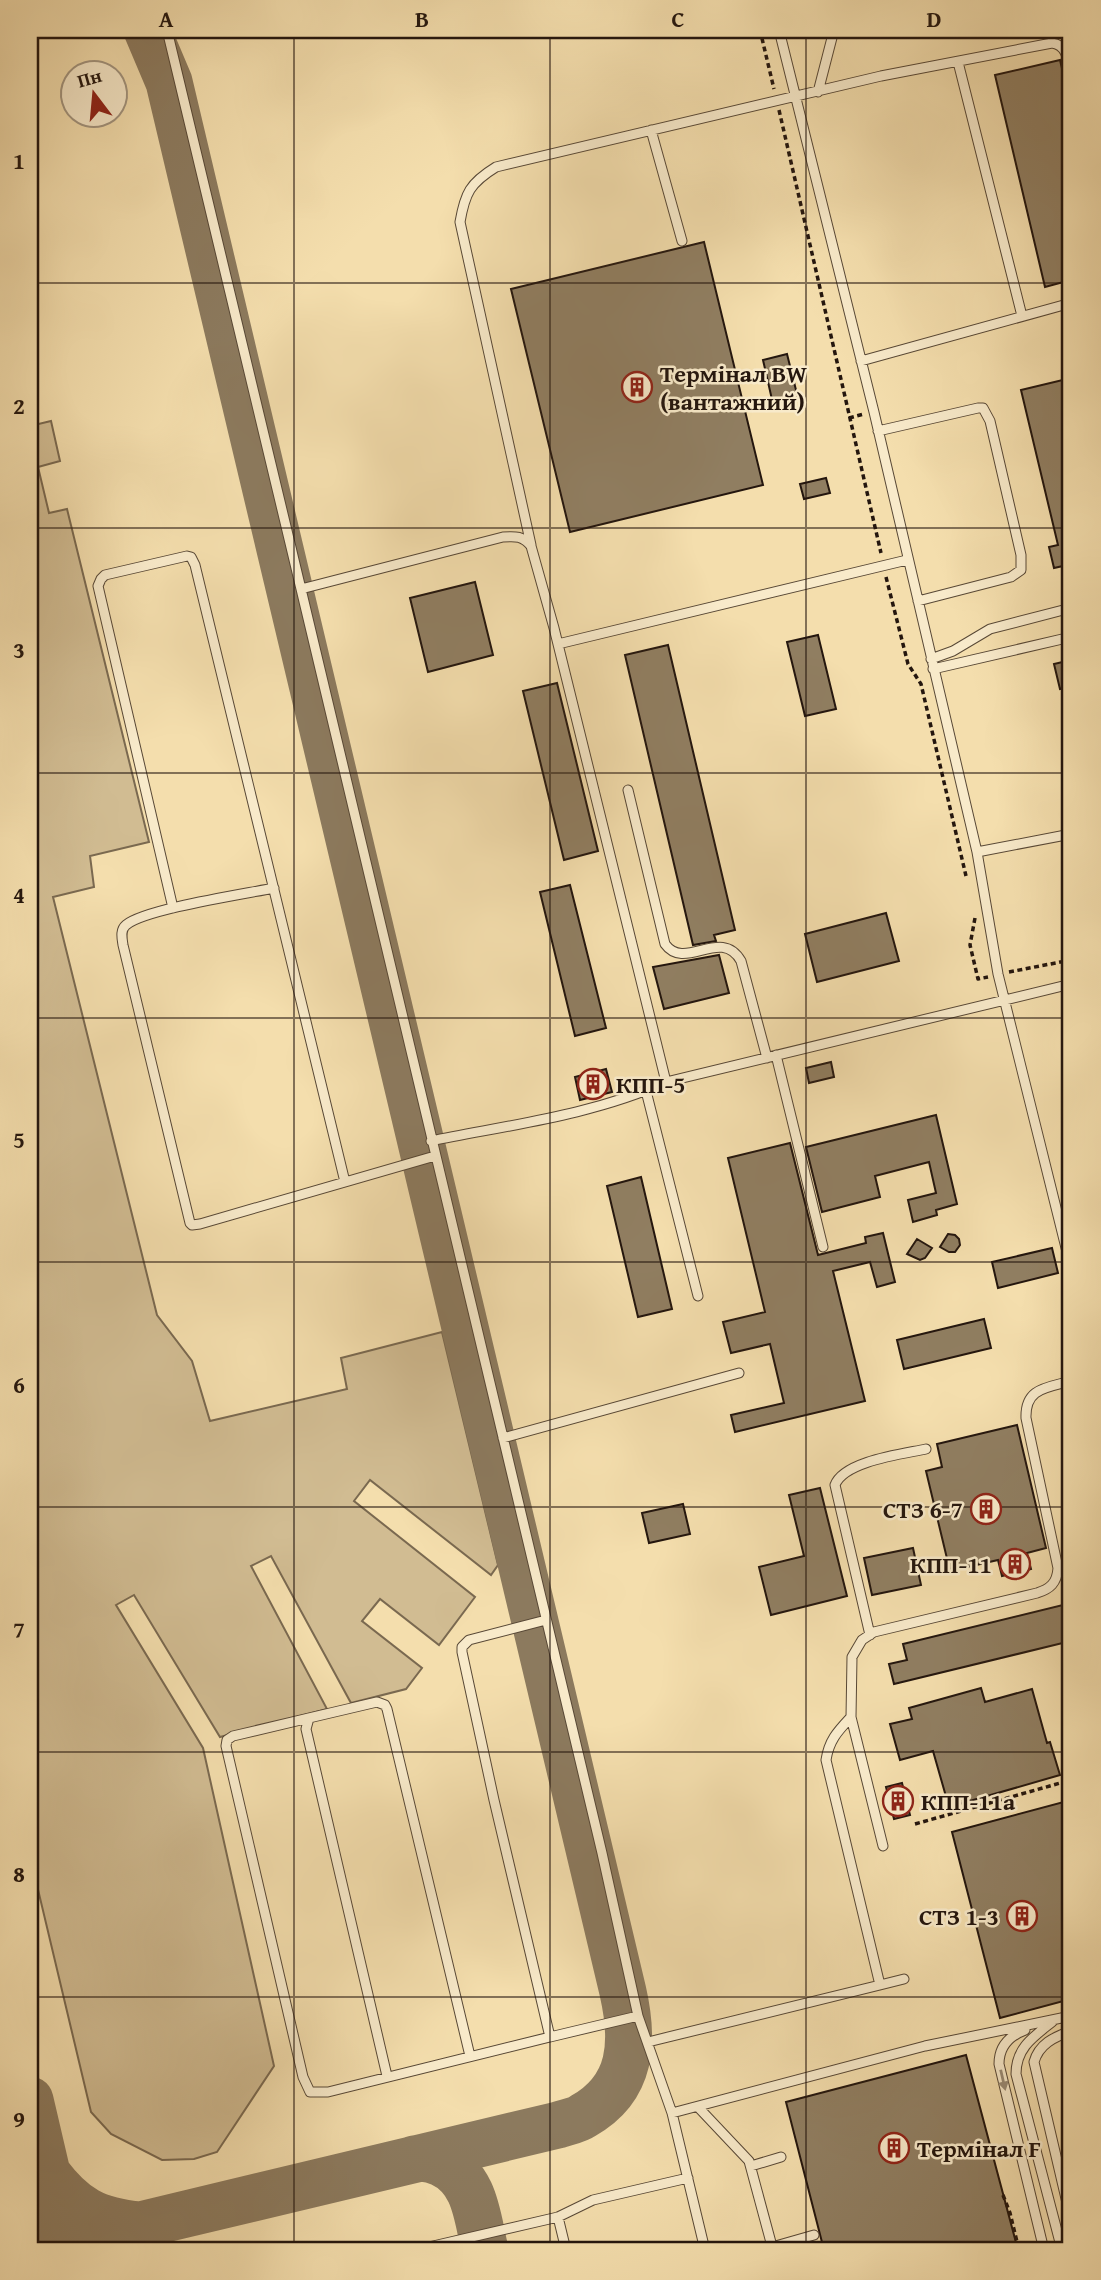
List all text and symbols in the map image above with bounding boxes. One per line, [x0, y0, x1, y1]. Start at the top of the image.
text: A [159, 2, 174, 35]
text: B [415, 2, 429, 35]
text: C [671, 2, 685, 35]
text: D [927, 2, 942, 35]
north arrow [60, 60, 130, 130]
text: Пн [74, 61, 105, 94]
text: 1 [13, 144, 25, 177]
place label: Термінал BW (вантажний) [660, 356, 807, 419]
building icon: Термінал BW (вантажний) [620, 370, 654, 404]
text: 2 [13, 389, 25, 422]
text: 3 [13, 633, 25, 666]
text: 4 [13, 878, 25, 911]
building icon: КПП-5 [576, 1067, 610, 1101]
place label: КПП-5 [616, 1067, 685, 1102]
text: 5 [13, 1123, 25, 1156]
text: 6 [13, 1368, 25, 1401]
place label: СТЗ 6-7 [883, 1492, 963, 1527]
building icon: СТЗ 6-7 [969, 1492, 1003, 1526]
place label: КПП-11 [910, 1547, 992, 1582]
building icon: КПП-11 [998, 1547, 1032, 1581]
text: 7 [13, 1613, 25, 1646]
building icon: КПП-11а [881, 1784, 915, 1818]
place label: КПП-11а [921, 1784, 1016, 1819]
text: 8 [13, 1857, 25, 1890]
place label: СТЗ 1-3 [919, 1899, 999, 1934]
building icon: СТЗ 1-3 [1005, 1899, 1039, 1933]
one-way arrow [998, 2069, 1009, 2091]
text: 9 [13, 2102, 25, 2135]
building icon: Термінал F [877, 2131, 911, 2165]
place label: Термінал F [917, 2131, 1041, 2166]

